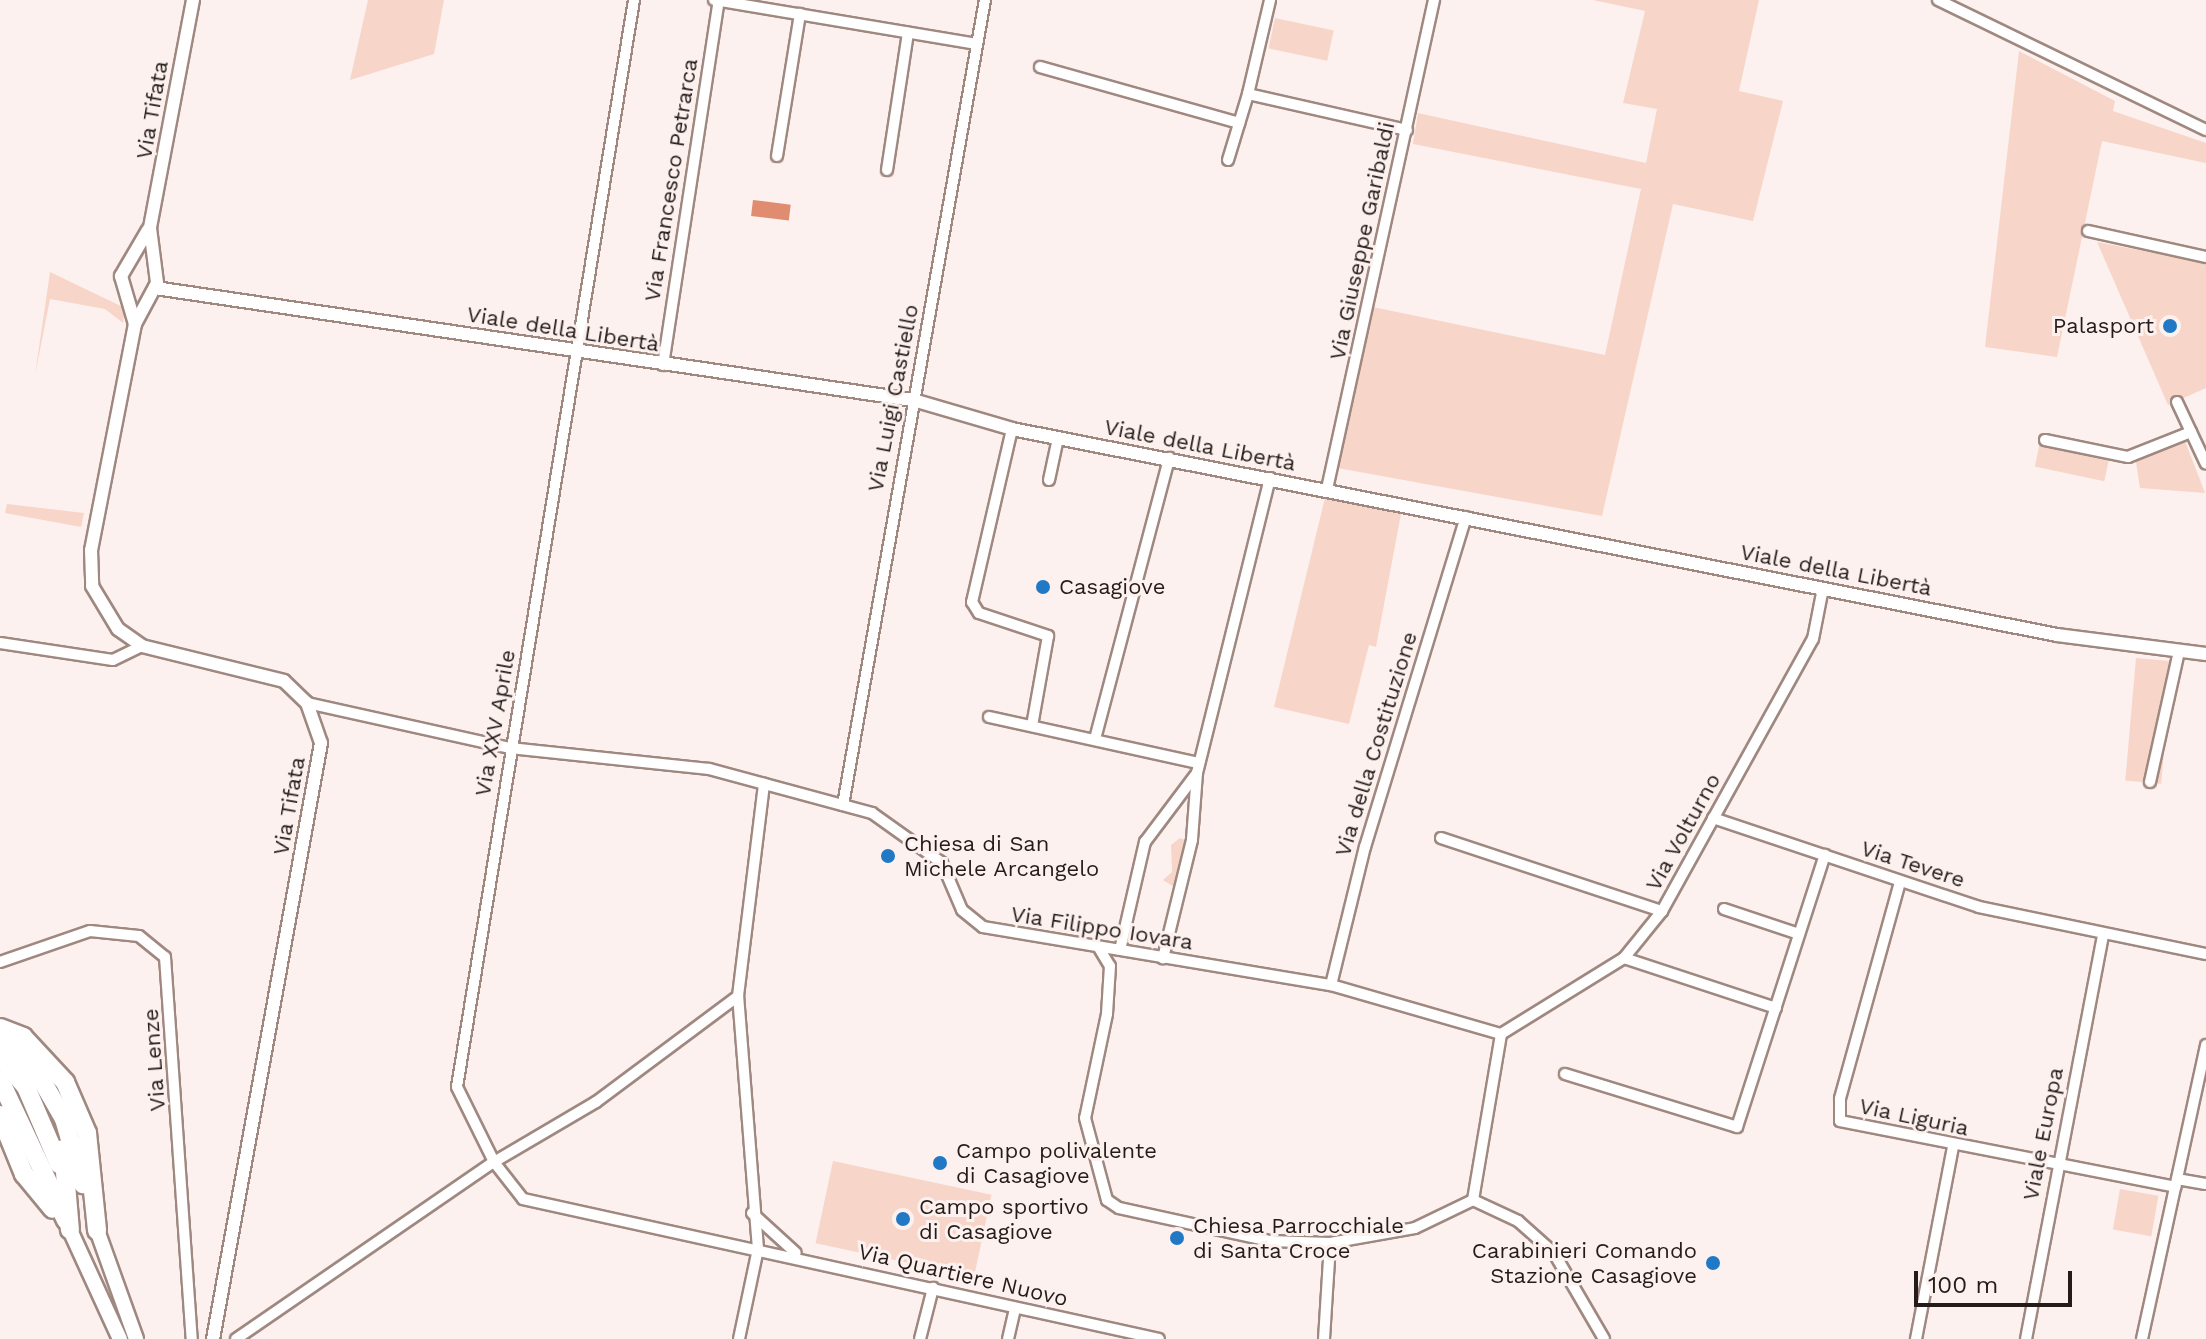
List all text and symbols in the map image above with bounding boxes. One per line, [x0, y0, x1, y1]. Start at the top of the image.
street label: Via Francesco Petrarca [639, 56, 703, 304]
street label: Via Tifata [130, 58, 174, 162]
street label: Via Giuseppe Garibaldi [1324, 119, 1400, 363]
street label: Viale della Libertà [465, 301, 661, 357]
street label: Via Luigi Castiello [862, 302, 924, 494]
place label: Palasport [2053, 313, 2154, 339]
marker: Palasport [2161, 317, 2179, 335]
street label: Viale della Libertà [1102, 413, 1298, 477]
street label: Viale della Libertà [1738, 538, 1934, 602]
place label: Casagiove [1059, 574, 1165, 600]
marker: Casagiove [1034, 578, 1052, 596]
street label: Via della Costituzione [1329, 628, 1423, 860]
street label: Via XXV Aprile [469, 646, 521, 800]
street label: Via Tifata [267, 754, 311, 858]
street label: Via Volturno [1640, 768, 1726, 896]
place label: Chiesa di San Michele Arcangelo [904, 830, 1100, 882]
street label: Via Tevere [1857, 835, 1969, 893]
marker: Chiesa di San Michele Arcangelo [879, 847, 897, 865]
street label: Via Filippo Iovara [1009, 901, 1195, 955]
street label: Via Lenze [137, 1007, 171, 1113]
street label: Viale Europa [2017, 1065, 2069, 1203]
street label: Via Liguria [1857, 1092, 1971, 1142]
place label: Campo polivalente di Casagiove [956, 1137, 1157, 1188]
marker: Campo polivalente di Casagiove [931, 1154, 949, 1172]
place label: Campo sportivo di Casagiove [919, 1193, 1089, 1244]
marker: Campo sportivo di Casagiove [894, 1210, 912, 1228]
place label: Chiesa Parrocchiale di Santa Croce [1193, 1212, 1404, 1264]
marker: Chiesa Parrocchiale di Santa Croce [1168, 1229, 1186, 1247]
place label: Carabinieri Comando Stazione Casagiove [1472, 1237, 1697, 1288]
street label: Via Quartiere Nuovo [855, 1238, 1071, 1312]
marker: Carabinieri Comando Stazione Casagiove [1704, 1254, 1722, 1272]
scale bar [1918, 1255, 2076, 1305]
text: 100 m [1928, 1271, 1998, 1299]

